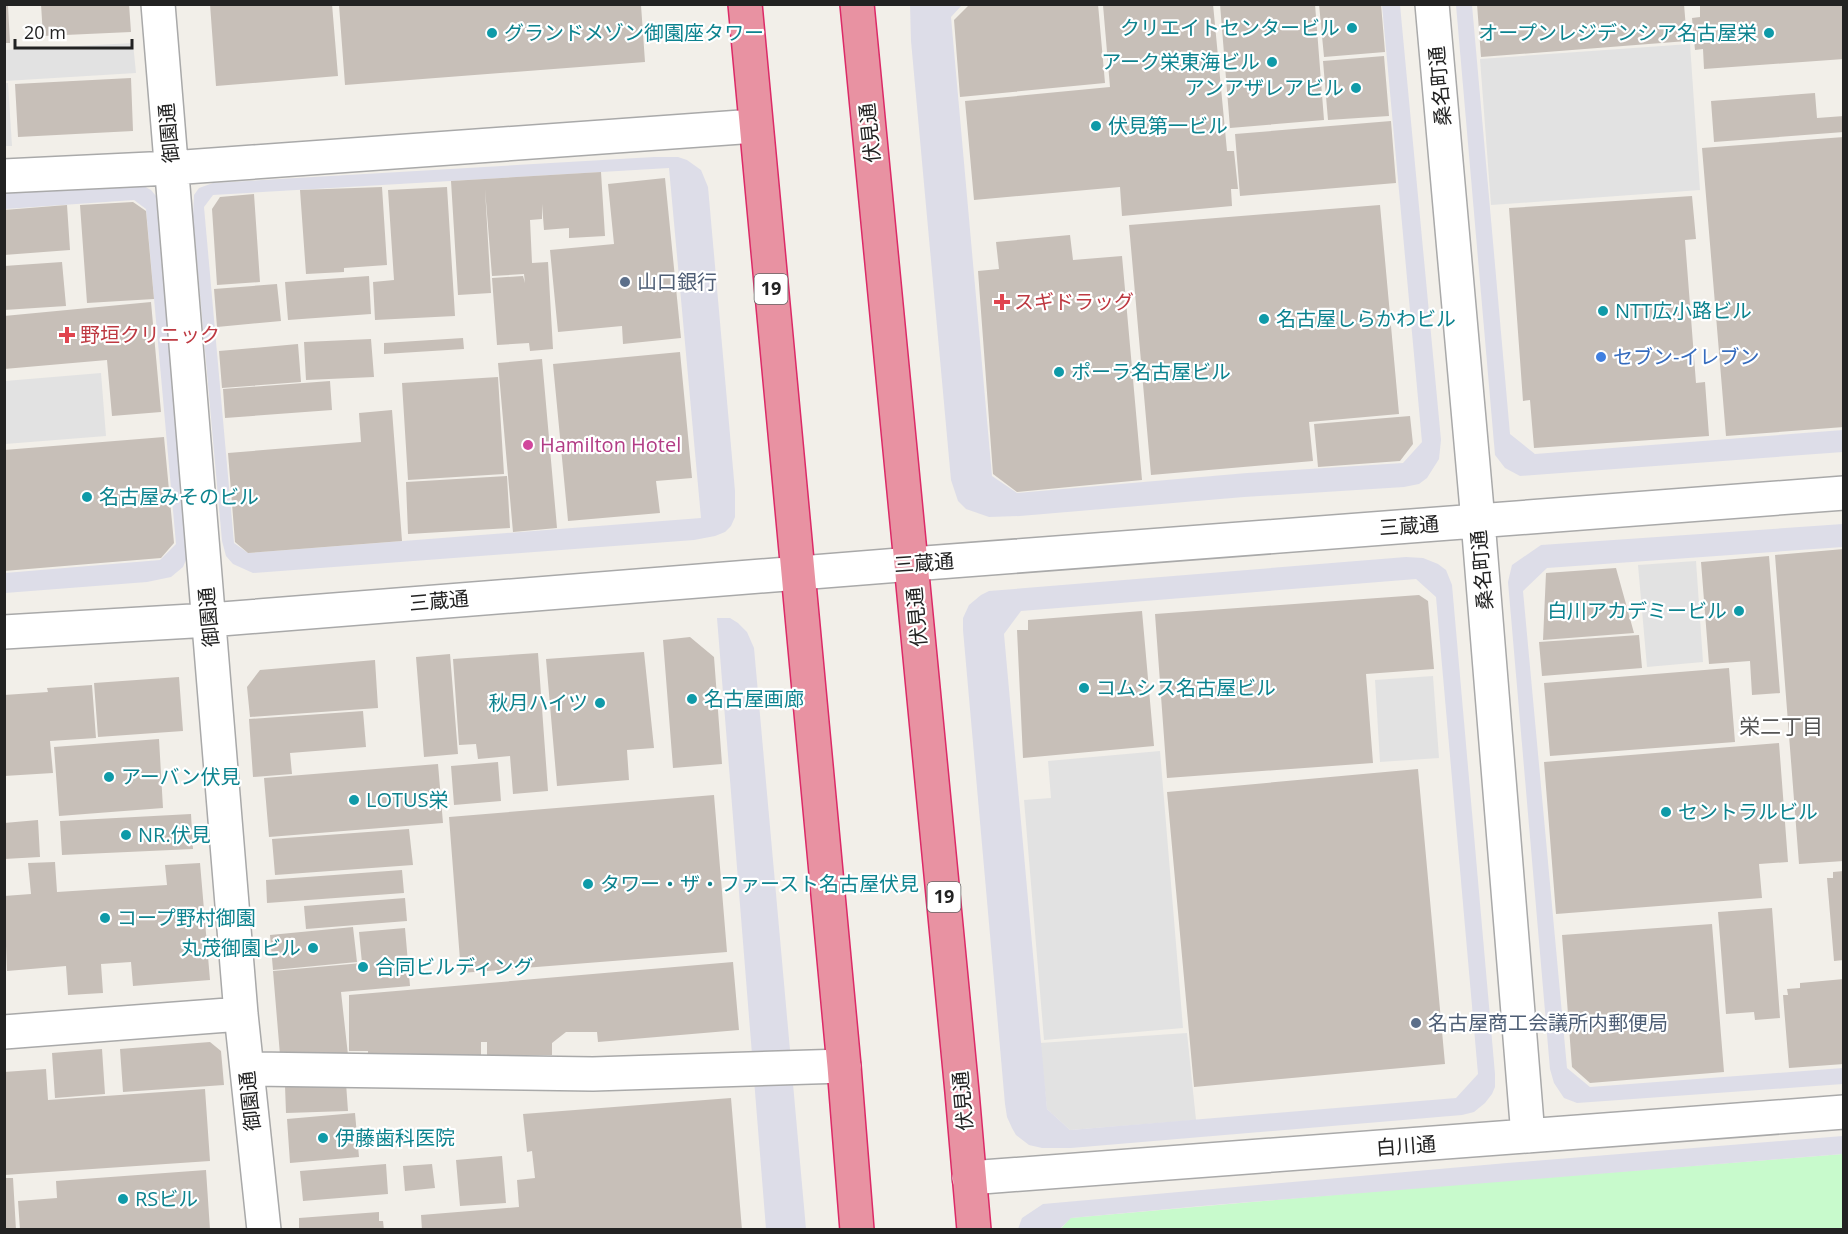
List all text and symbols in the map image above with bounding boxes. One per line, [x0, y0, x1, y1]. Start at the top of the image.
scale bar [15, 12, 132, 50]
place label: クリエイトセンタービル [1120, 14, 1340, 41]
place label: グランドメゾン御園座タワー [504, 19, 764, 46]
place label: オープンレジデンシア名古屋栄 [1478, 19, 1757, 46]
text: 20 m [24, 20, 66, 44]
marker: クリエイトセンタービル [1345, 21, 1359, 35]
marker: グランドメゾン御園座タワー [485, 26, 499, 40]
marker: オープンレジデンシア名古屋栄 [1762, 26, 1776, 40]
street label: 桑名町通 [1423, 45, 1456, 127]
place label: アーク栄東海ビル [1101, 48, 1260, 75]
marker: アーク栄東海ビル [1265, 55, 1279, 69]
place label: アンアザレアビル [1185, 74, 1344, 101]
marker: アンアザレアビル [1349, 81, 1363, 95]
street label: 御園通 [152, 102, 185, 164]
street label: 伏見通 [853, 102, 886, 164]
place label: 伏見第一ビル [1108, 112, 1228, 139]
marker: 伏見第一ビル [1089, 119, 1103, 133]
place label: 山口銀行 [637, 268, 717, 295]
road number: 19 [754, 274, 788, 304]
marker: 山口銀行 [618, 275, 632, 289]
place label: スギドラッグ [1014, 288, 1134, 315]
marker: スギドラッグ [995, 295, 1009, 309]
place label: NTT広小路ビル [1615, 297, 1752, 324]
marker: NTT広小路ビル [1596, 304, 1610, 318]
place label: 名古屋しらかわビル [1276, 305, 1456, 332]
marker: 名古屋しらかわビル [1257, 312, 1271, 326]
place label: 野垣クリニック [80, 321, 220, 348]
marker: 野垣クリニック [58, 326, 76, 344]
place label: セブン-イレブン [1613, 343, 1759, 370]
marker: セブン-イレブン [1594, 350, 1608, 364]
place label: ポーラ名古屋ビル [1071, 358, 1231, 385]
marker: ポーラ名古屋ビル [1052, 365, 1066, 379]
place label: Hamilton Hotel [540, 431, 681, 458]
marker: Hamilton Hotel [521, 438, 535, 452]
place label: 名古屋みそのビル [99, 483, 259, 510]
marker: 名古屋みそのビル [80, 490, 94, 504]
street label: 三蔵通 [1378, 510, 1440, 541]
street label: 桑名町通 [1465, 529, 1498, 611]
street label: 三蔵通 [893, 547, 955, 578]
street label: 三蔵通 [408, 584, 470, 617]
street label: 御園通 [192, 586, 225, 648]
street label: 伏見通 [900, 586, 933, 648]
place label: 白川アカデミービル [1547, 597, 1727, 624]
marker: 白川アカデミービル [1732, 604, 1746, 618]
place label: コムシス名古屋ビル [1096, 674, 1276, 701]
marker: コムシス名古屋ビル [1077, 681, 1091, 695]
place label: 名古屋画廊 [704, 685, 804, 712]
place label: 秋月ハイツ [488, 689, 588, 716]
marker: 名古屋画廊 [685, 692, 699, 706]
marker: 秋月ハイツ [593, 696, 607, 710]
district label: 栄二丁目 [1739, 712, 1823, 740]
place label: アーバン伏見 [121, 763, 241, 790]
marker: アーバン伏見 [102, 770, 116, 784]
place label: LOTUS栄 [366, 786, 449, 813]
marker: LOTUS栄 [347, 793, 361, 807]
place label: セントラルビル [1678, 798, 1818, 825]
marker: セントラルビル [1659, 805, 1673, 819]
place label: NR.伏見 [138, 821, 211, 848]
marker: NR.伏見 [119, 828, 133, 842]
place label: タワー・ザ・ファースト名古屋伏見 [600, 870, 919, 897]
marker: タワー・ザ・ファースト名古屋伏見 [581, 877, 595, 891]
road number: 19 [928, 882, 960, 912]
place label: コープ野村御園 [117, 904, 256, 931]
marker: コープ野村御園 [98, 911, 112, 925]
place label: 丸茂御園ビル [181, 934, 301, 961]
marker: 丸茂御園ビル [306, 941, 320, 955]
place label: 合同ビルディング [375, 953, 534, 980]
marker: 合同ビルディング [356, 960, 370, 974]
place label: 名古屋商工会議所内郵便局 [1428, 1009, 1668, 1036]
marker: 名古屋商工会議所内郵便局 [1409, 1016, 1423, 1030]
street label: 御園通 [233, 1070, 266, 1132]
street label: 伏見通 [946, 1070, 979, 1132]
place label: 伊藤歯科医院 [335, 1124, 455, 1151]
street label: 白川通 [1375, 1130, 1437, 1161]
marker: 伊藤歯科医院 [316, 1131, 330, 1145]
place label: RSビル [135, 1185, 198, 1212]
marker: RSビル [116, 1192, 130, 1206]

